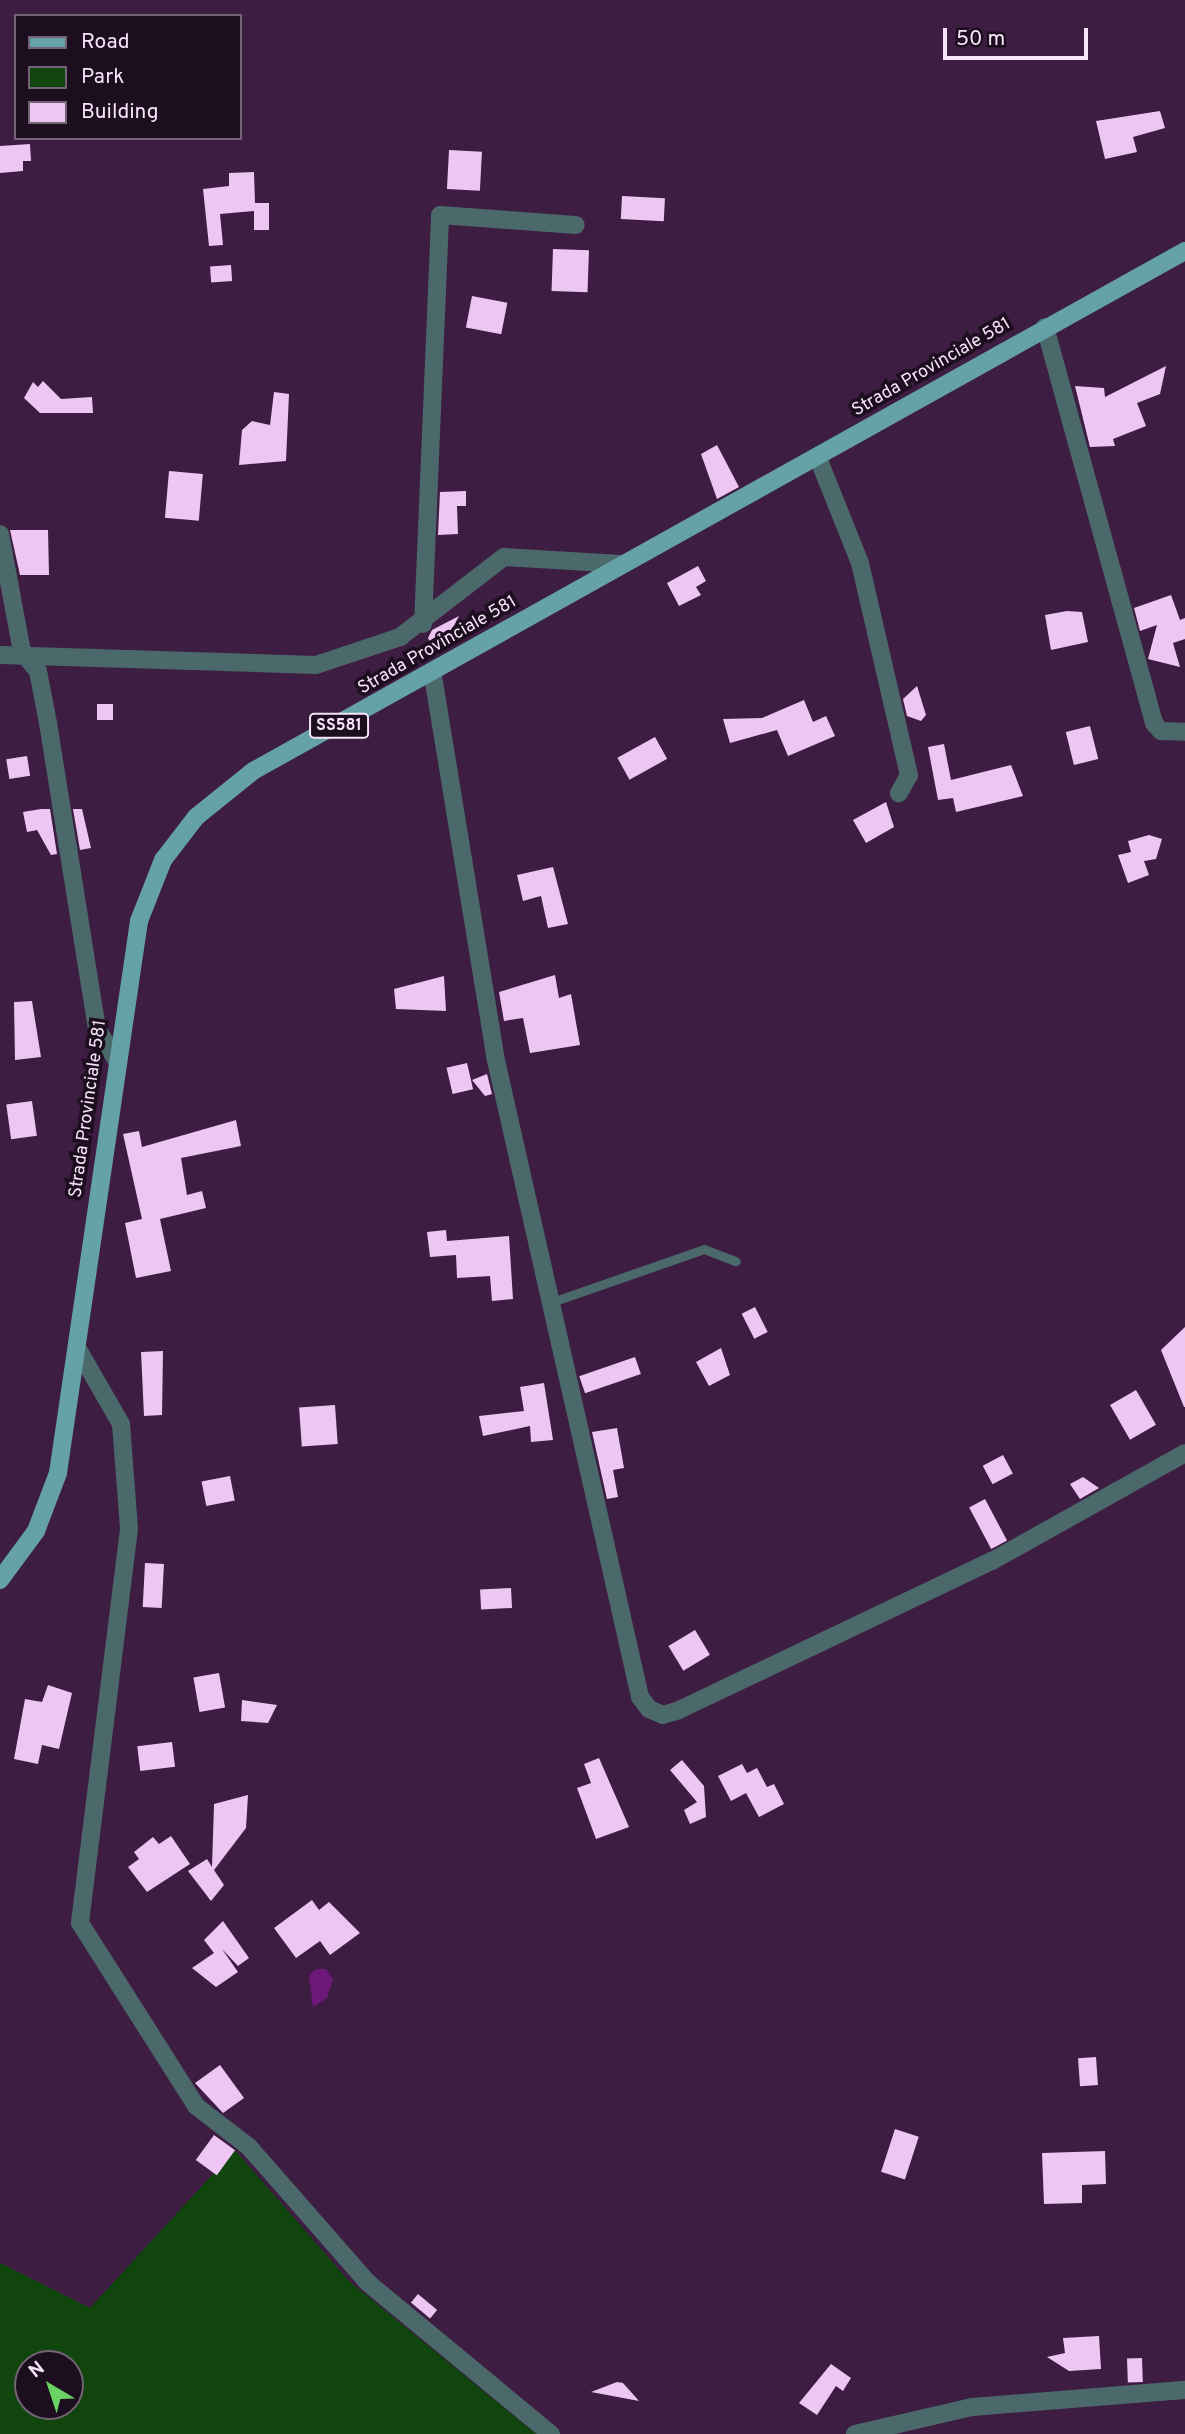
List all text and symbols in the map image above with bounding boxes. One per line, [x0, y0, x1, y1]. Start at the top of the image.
legend [14, 14, 242, 140]
scale bar [947, 14, 1092, 58]
text: 50 m [956, 26, 1005, 53]
text: Road [81, 29, 130, 56]
text: Park [81, 64, 124, 91]
text: Building [81, 99, 159, 126]
street label: Strada Provinciale 581 [849, 314, 1015, 422]
street label: Strada Provinciale 581 [355, 592, 521, 700]
road number: SS581 [308, 713, 370, 738]
street label: Strada Provinciale 581 [66, 1019, 112, 1199]
north arrow [14, 2350, 84, 2420]
text: N [24, 2357, 50, 2384]

